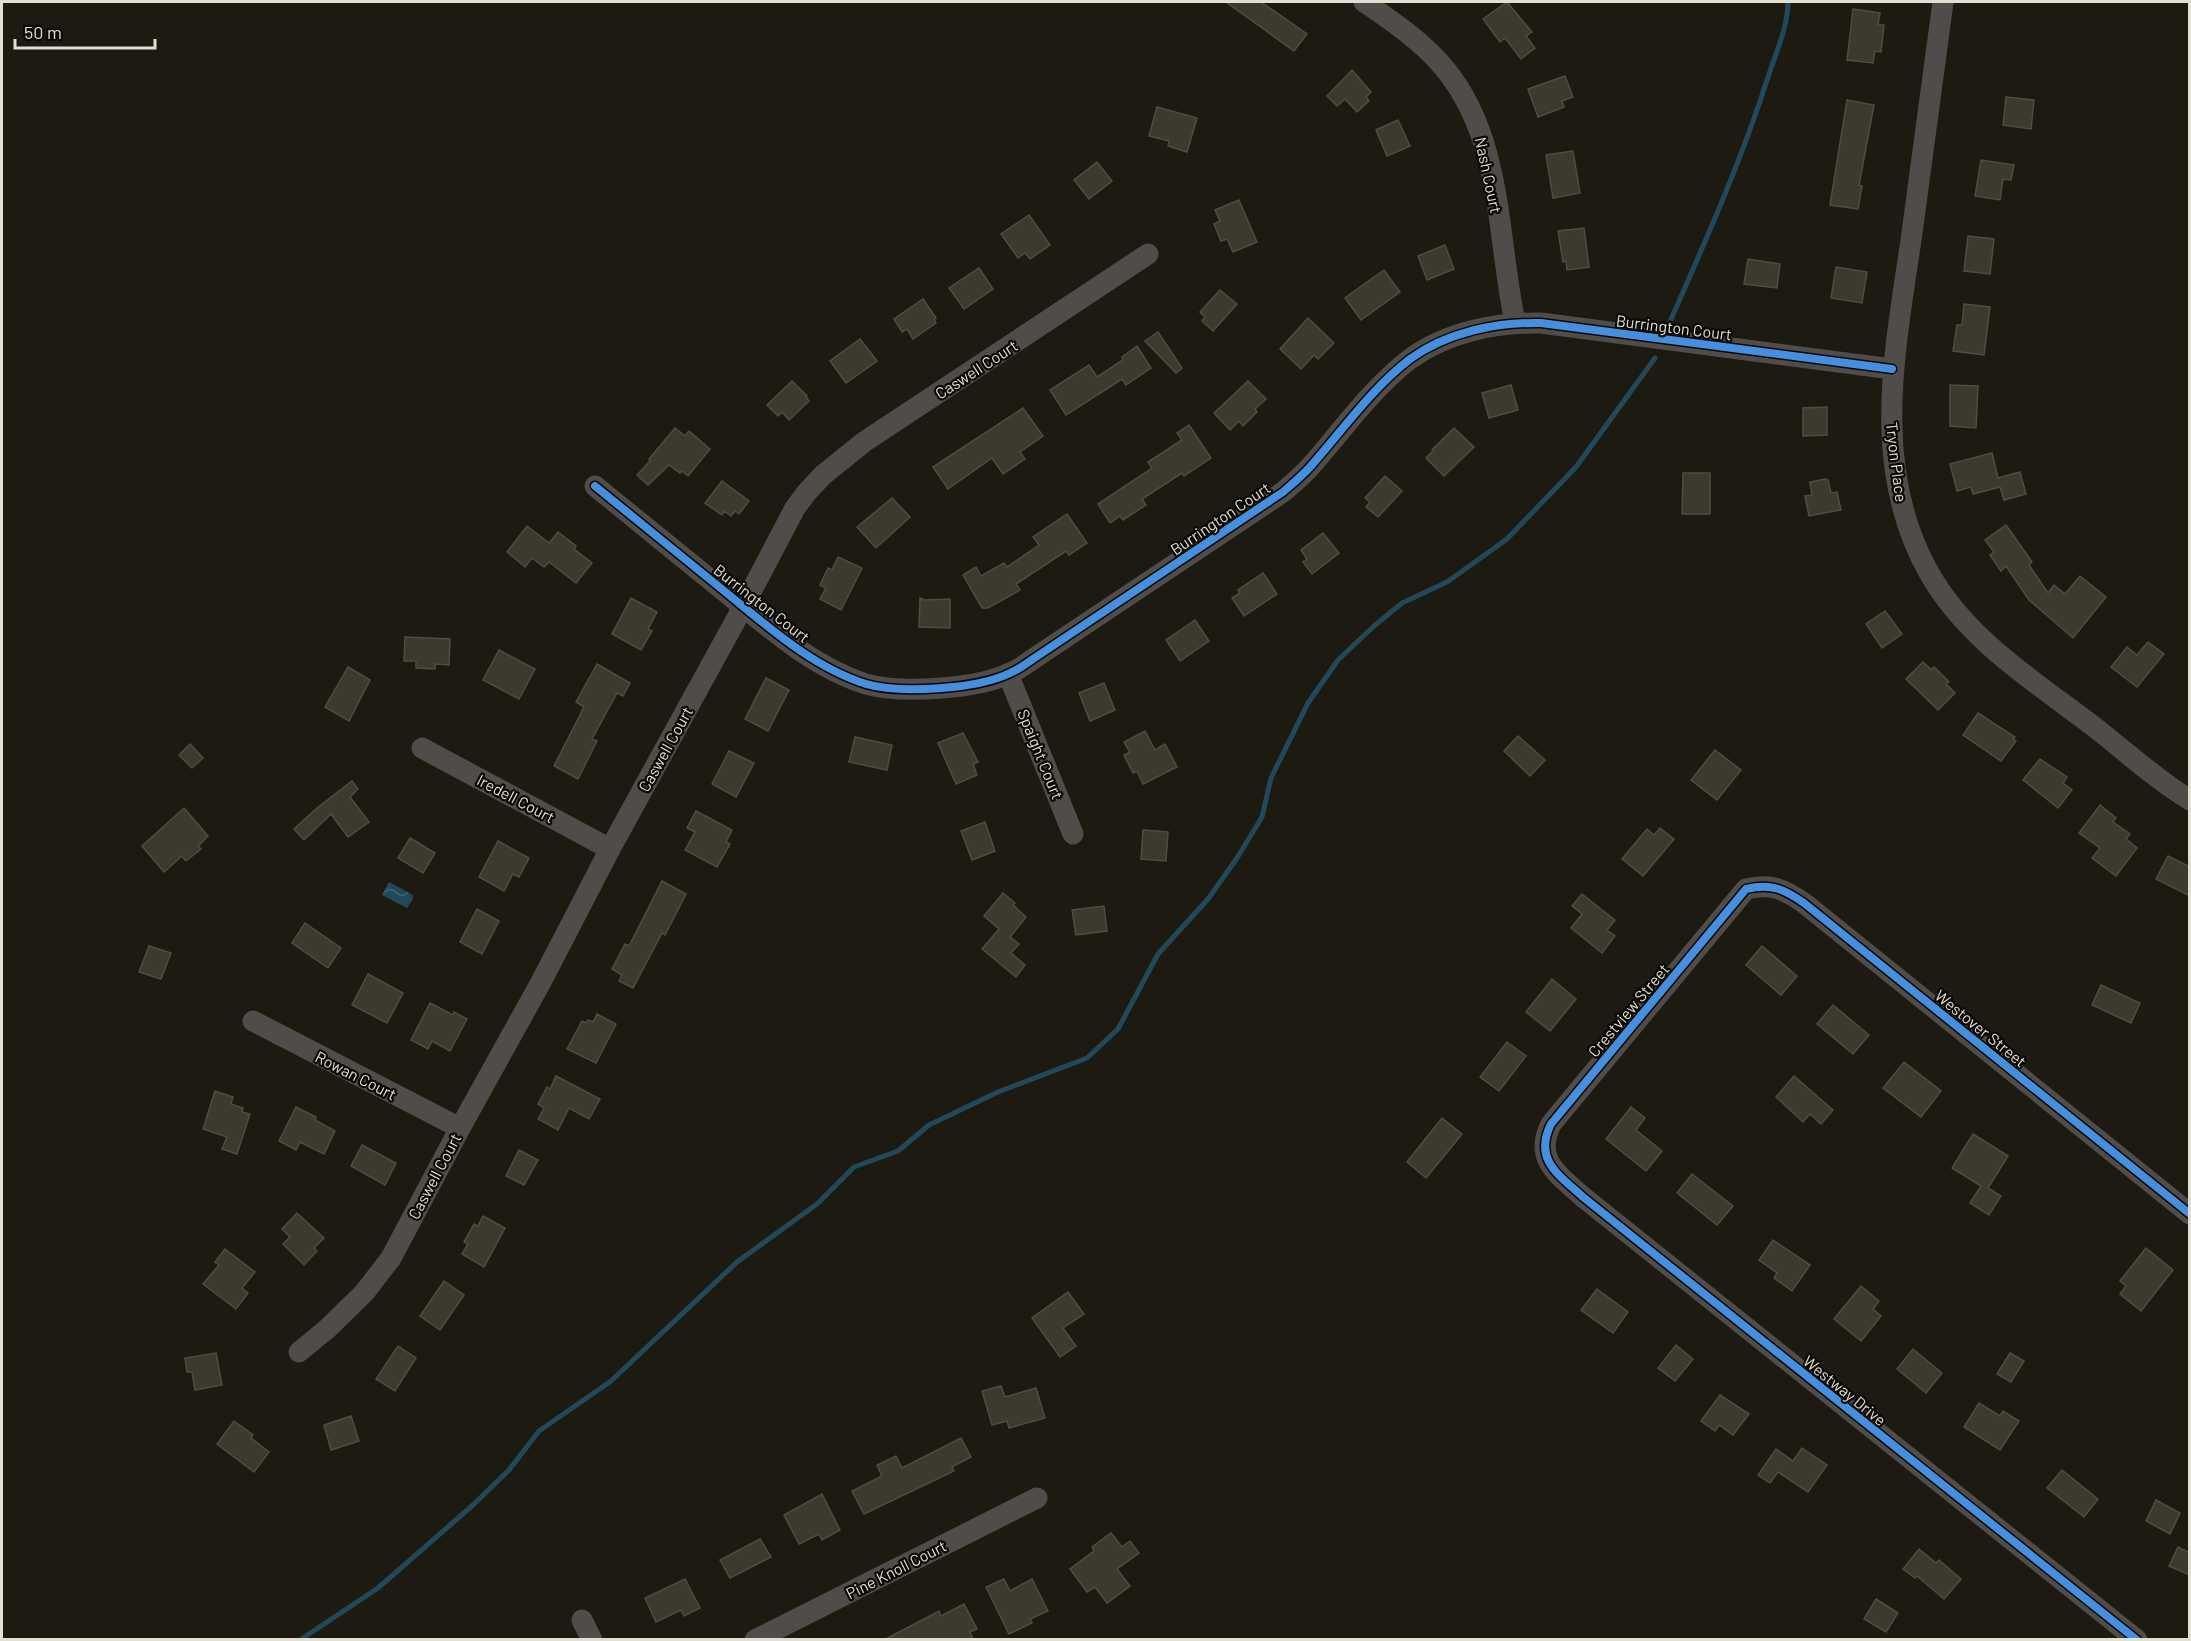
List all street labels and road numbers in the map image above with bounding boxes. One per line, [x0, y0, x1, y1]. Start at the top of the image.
street label: Nash Court [1472, 135, 1506, 215]
street label: Burrington Court [1615, 310, 1733, 344]
street label: Caswell Court [931, 335, 1021, 403]
street label: Tryon Place [1883, 421, 1911, 503]
street label: Burrington Court [1166, 478, 1274, 558]
street label: Burrington Court [710, 560, 814, 646]
street label: Caswell Court [634, 703, 696, 795]
street label: Spaight Court [1014, 706, 1068, 802]
street label: Iredell Court [474, 770, 558, 826]
street label: Crestview Street [1584, 960, 1672, 1060]
street label: Westover Street [1932, 985, 2030, 1071]
street label: Rowan Court [312, 1046, 400, 1104]
street label: Caswell Court [403, 1130, 465, 1222]
street label: Westway Drive [1800, 1351, 1890, 1429]
street label: Pine Knoll Court [843, 1536, 949, 1602]

